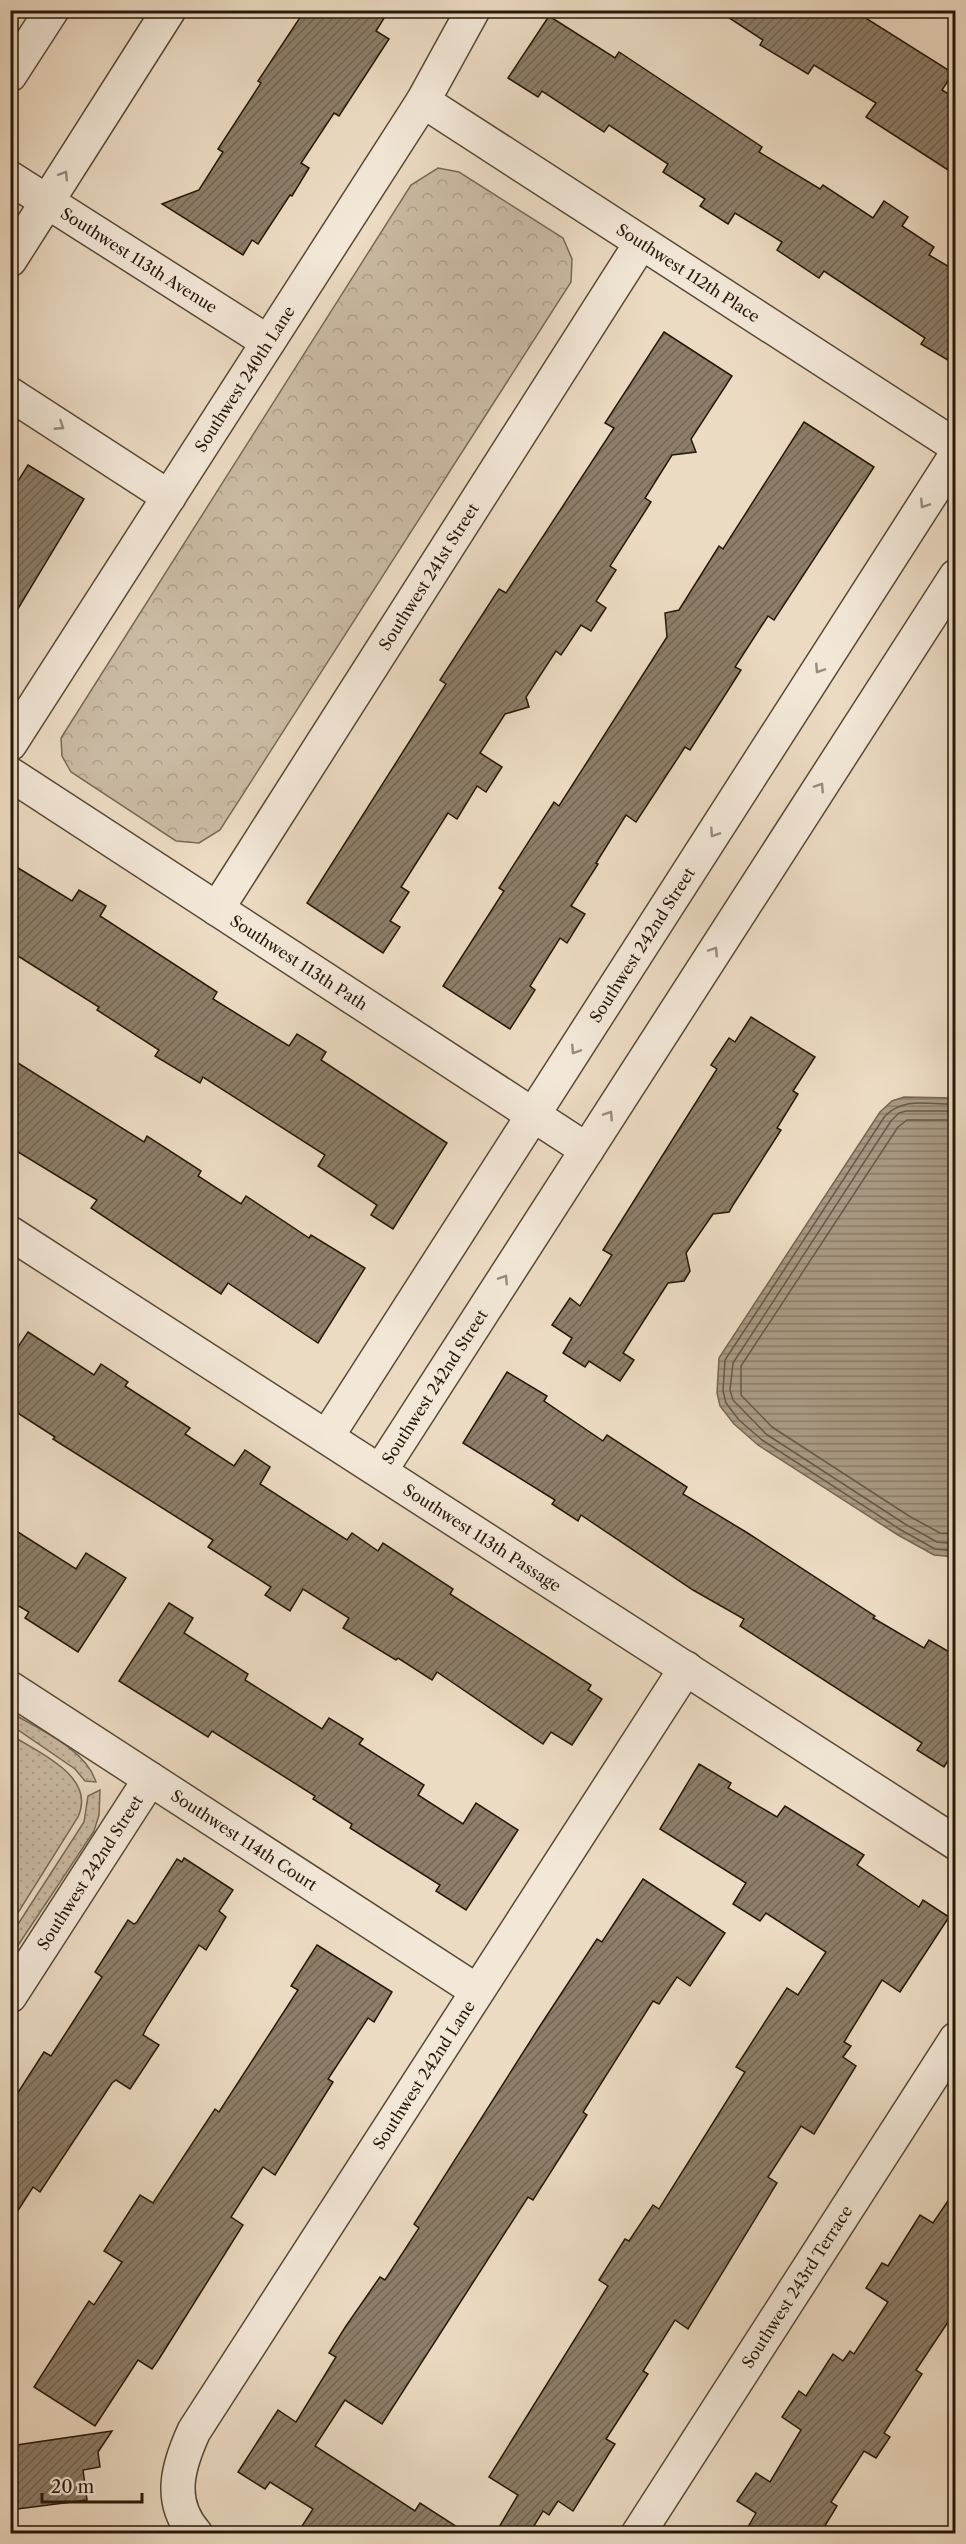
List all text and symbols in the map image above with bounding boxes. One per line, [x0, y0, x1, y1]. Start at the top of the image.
one-way arrow [57, 171, 69, 181]
street label: Southwest 113th Avenue [57, 203, 221, 317]
street label: Southwest 112th Place [613, 219, 764, 326]
street label: Southwest 240th Lane [190, 302, 299, 456]
one-way arrow [53, 419, 64, 430]
one-way arrow [920, 497, 931, 508]
street label: Southwest 241st Street [374, 499, 483, 654]
one-way arrow [815, 662, 826, 673]
one-way arrow [813, 783, 824, 794]
one-way arrow [710, 826, 721, 837]
street label: Southwest 242nd Street [585, 863, 699, 1026]
street label: Southwest 113th Path [227, 910, 371, 1014]
one-way arrow [707, 947, 719, 957]
one-way arrow [571, 1043, 582, 1054]
one-way arrow [602, 1111, 613, 1122]
one-way arrow [496, 1275, 508, 1285]
street label: Southwest 242nd Street [377, 1305, 492, 1468]
street label: Southwest 113th Passage [400, 1479, 565, 1596]
street label: Southwest 114th Court [167, 1785, 321, 1895]
street label: Southwest 242nd Street [32, 1791, 147, 1954]
street label: Southwest 242nd Lane [368, 1997, 479, 2153]
street label: Southwest 243rd Terrace [737, 2202, 856, 2372]
scale bar [42, 2466, 142, 2504]
text: 20 m [51, 2476, 95, 2498]

